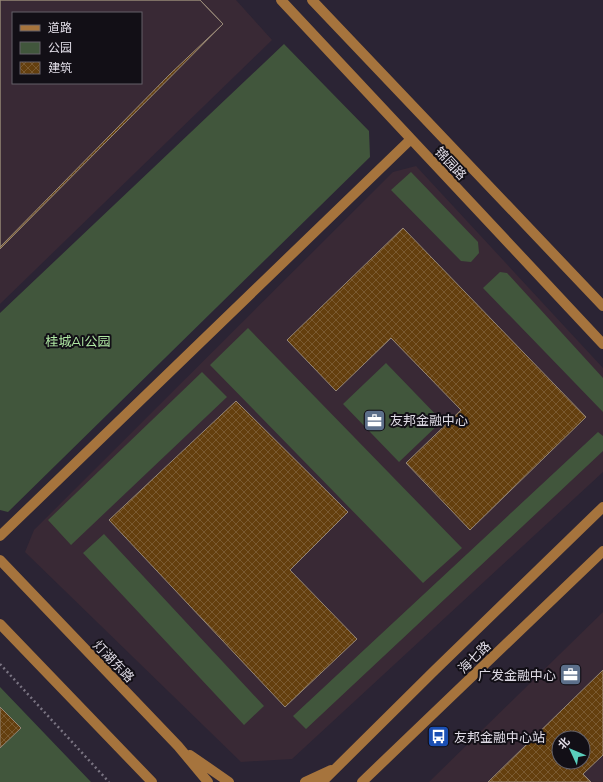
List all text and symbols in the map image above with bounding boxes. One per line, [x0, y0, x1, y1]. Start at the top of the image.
legend [12, 12, 142, 84]
text: 道路 [48, 20, 72, 35]
text: 公园 [48, 40, 72, 55]
text: 建筑 [48, 60, 72, 75]
street label: 锦园路 [432, 143, 470, 183]
park label: 桂城AI公园 [45, 333, 111, 349]
office icon: 友邦金融中心 [361, 407, 387, 433]
place label: 友邦金融中心 [390, 412, 468, 428]
street label: 灯湖东路 [90, 637, 138, 685]
street label: 海七路 [454, 638, 494, 676]
office icon: 广发金融中心 [558, 662, 584, 688]
place label: 广发金融中心 [478, 667, 556, 683]
bus stop icon: 友邦金融中心站 [426, 724, 452, 750]
place label: 友邦金融中心站 [454, 729, 545, 745]
north arrow [551, 730, 591, 770]
text: 北 [555, 734, 573, 752]

